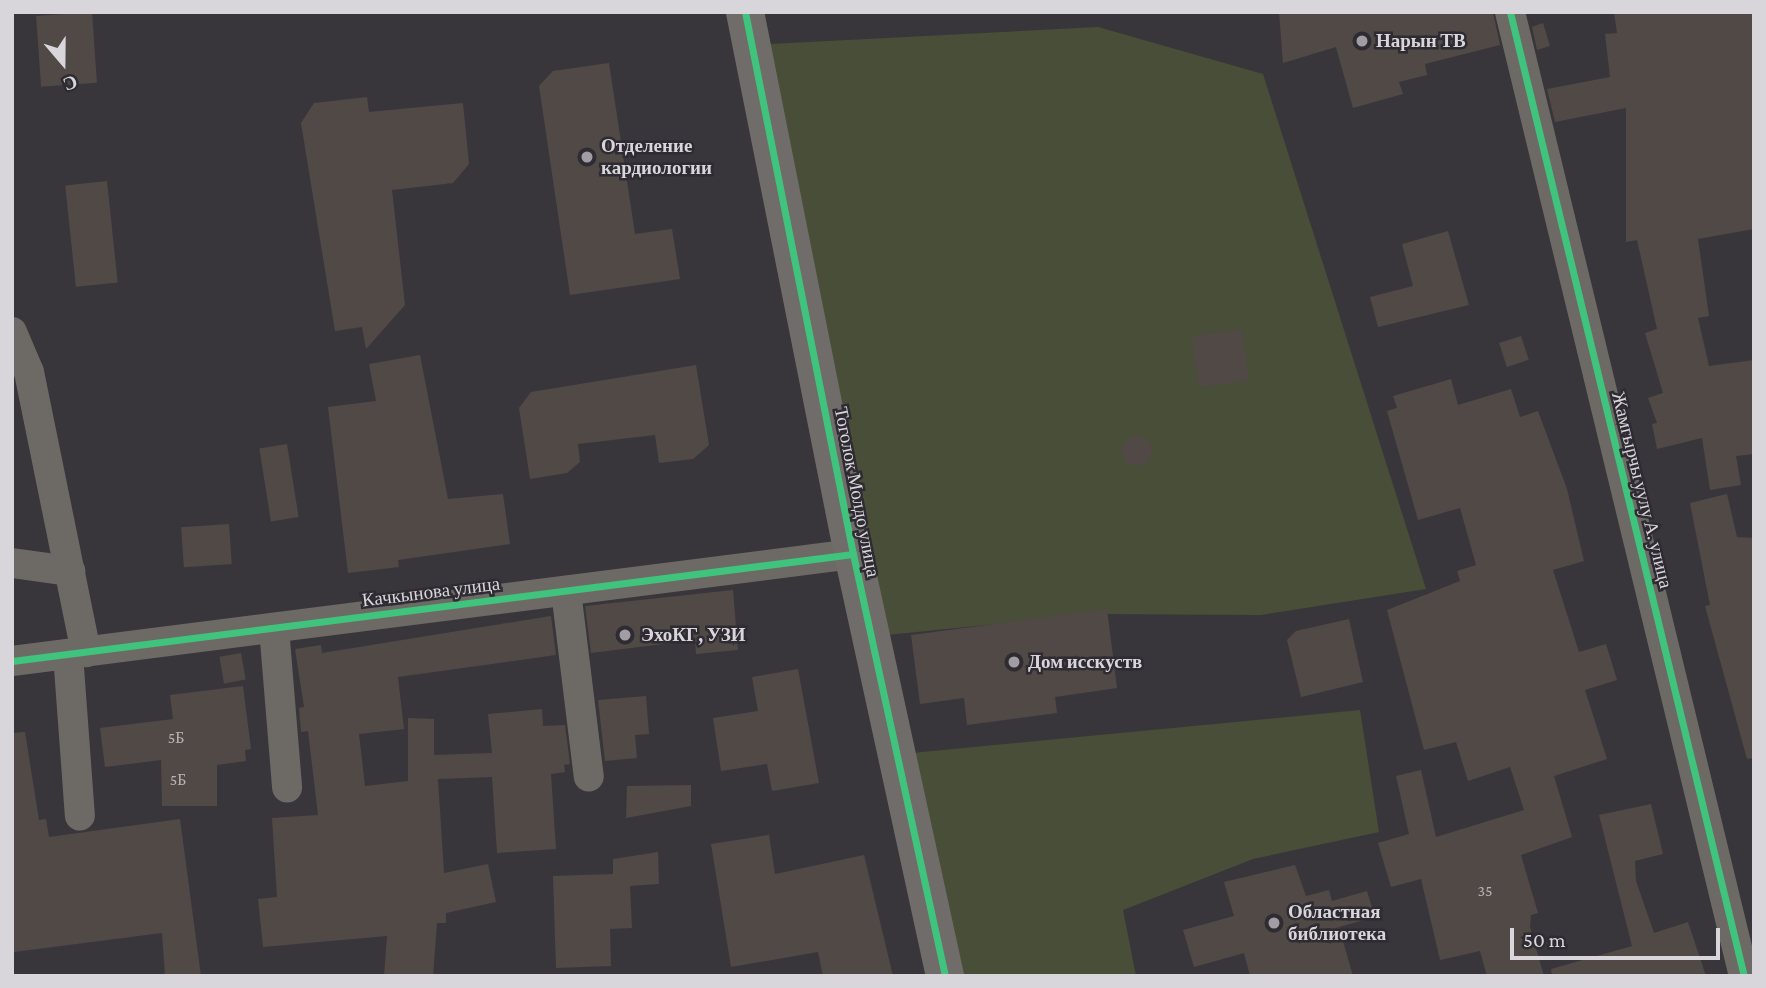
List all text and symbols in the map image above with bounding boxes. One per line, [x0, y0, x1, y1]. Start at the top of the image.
north arrow [28, 28, 98, 98]
place label: Нарын ТВ [1376, 30, 1466, 52]
marker: Нарын ТВ [1354, 33, 1370, 49]
text: С [60, 71, 80, 95]
place label: Отделение кардиологии [601, 135, 712, 179]
marker: Отделение кардиологии [579, 149, 595, 165]
street label: Жамгырчы уулу А. улица [1607, 389, 1677, 591]
street label: Тоголок Молдо улица [829, 405, 885, 579]
street label: Качкынова улица [361, 572, 501, 612]
place label: ЭхоКГ, УЗИ [641, 624, 745, 646]
marker: ЭхоКГ, УЗИ [615, 625, 635, 645]
place label: Дом исскуств [1028, 651, 1142, 673]
marker: Дом исскуств [1006, 654, 1022, 670]
house number: 5Б [168, 728, 184, 748]
house number: 5Б [170, 770, 186, 790]
house number: 35 [1477, 881, 1493, 901]
place label: Областная библиотека [1288, 901, 1386, 945]
scale bar [1514, 914, 1724, 958]
marker: Областная библиотека [1266, 915, 1282, 931]
text: 50 m [1523, 928, 1566, 952]

